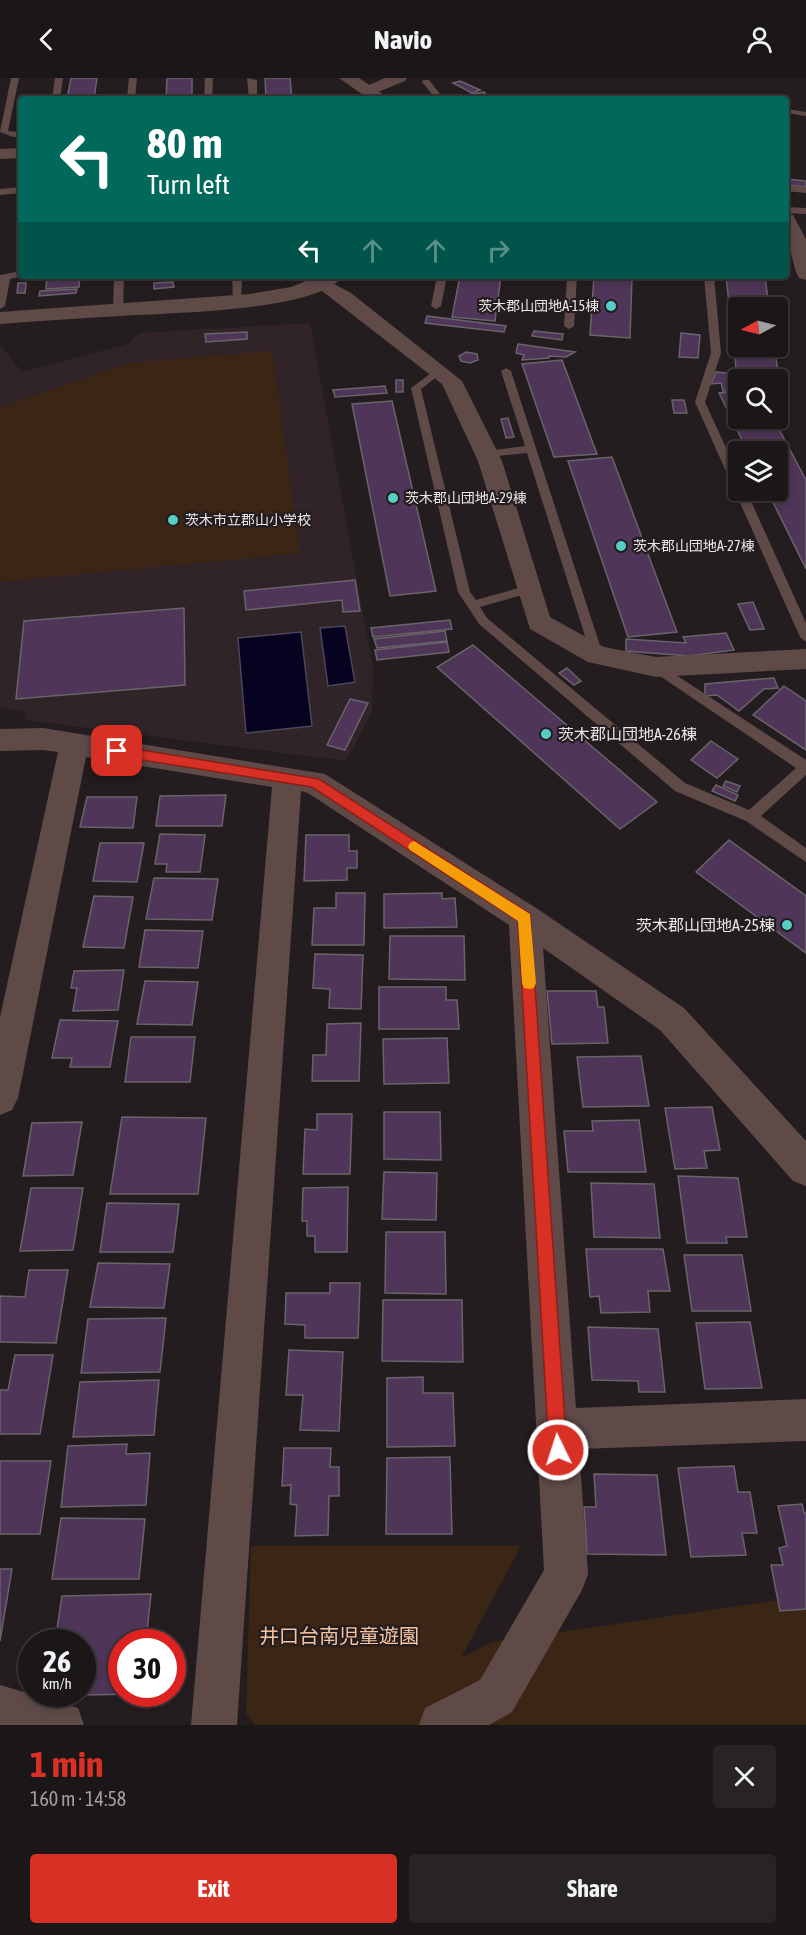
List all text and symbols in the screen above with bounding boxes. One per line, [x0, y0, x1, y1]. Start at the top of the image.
icon: back [30, 23, 63, 56]
icon: person [743, 23, 776, 56]
text: Navio [374, 24, 432, 55]
text: 80 m [147, 119, 222, 167]
icon: left [48, 120, 126, 198]
text: Turn left [147, 169, 230, 200]
icon: left [293, 234, 326, 267]
icon: ahead [356, 234, 389, 267]
icon: ahead [419, 234, 452, 267]
icon: right [482, 234, 515, 267]
north arrow [728, 297, 788, 357]
map controls [728, 297, 788, 501]
place label: 茨木郡山団地A-15棟 [478, 298, 599, 314]
marker: 茨木郡山団地A-15棟 [604, 299, 618, 313]
button: search [728, 369, 788, 429]
button: layers [728, 441, 788, 501]
place label: 茨木郡山団地A-29棟 [405, 490, 527, 506]
marker: 茨木郡山団地A-29棟 [386, 491, 400, 505]
place label: 茨木市立郡山小学校 [185, 512, 311, 528]
marker: 茨木市立郡山小学校 [166, 513, 180, 527]
place label: 茨木郡山団地A-27棟 [633, 538, 755, 554]
marker: 茨木郡山団地A-27棟 [614, 539, 628, 553]
pin [91, 725, 142, 776]
place label: 茨木郡山団地A-26棟 [558, 725, 697, 743]
marker: 茨木郡山団地A-26棟 [539, 727, 553, 741]
icon: arrive [100, 734, 133, 767]
place label: 茨木郡山団地A-25棟 [636, 916, 775, 934]
marker: 茨木郡山団地A-25棟 [780, 918, 794, 932]
position arrow [526, 1418, 590, 1482]
park label: 井口台南児童遊園 [259, 1624, 419, 1647]
speed limit sign: 30 [108, 1629, 186, 1707]
text: 26 [43, 1644, 71, 1678]
text: km/h [42, 1675, 72, 1692]
text: 1 min [30, 1743, 104, 1785]
button: close [713, 1745, 776, 1808]
text: 160 m · 14:58 [30, 1787, 126, 1810]
button: Exit [30, 1854, 397, 1923]
button: Share [409, 1854, 776, 1923]

